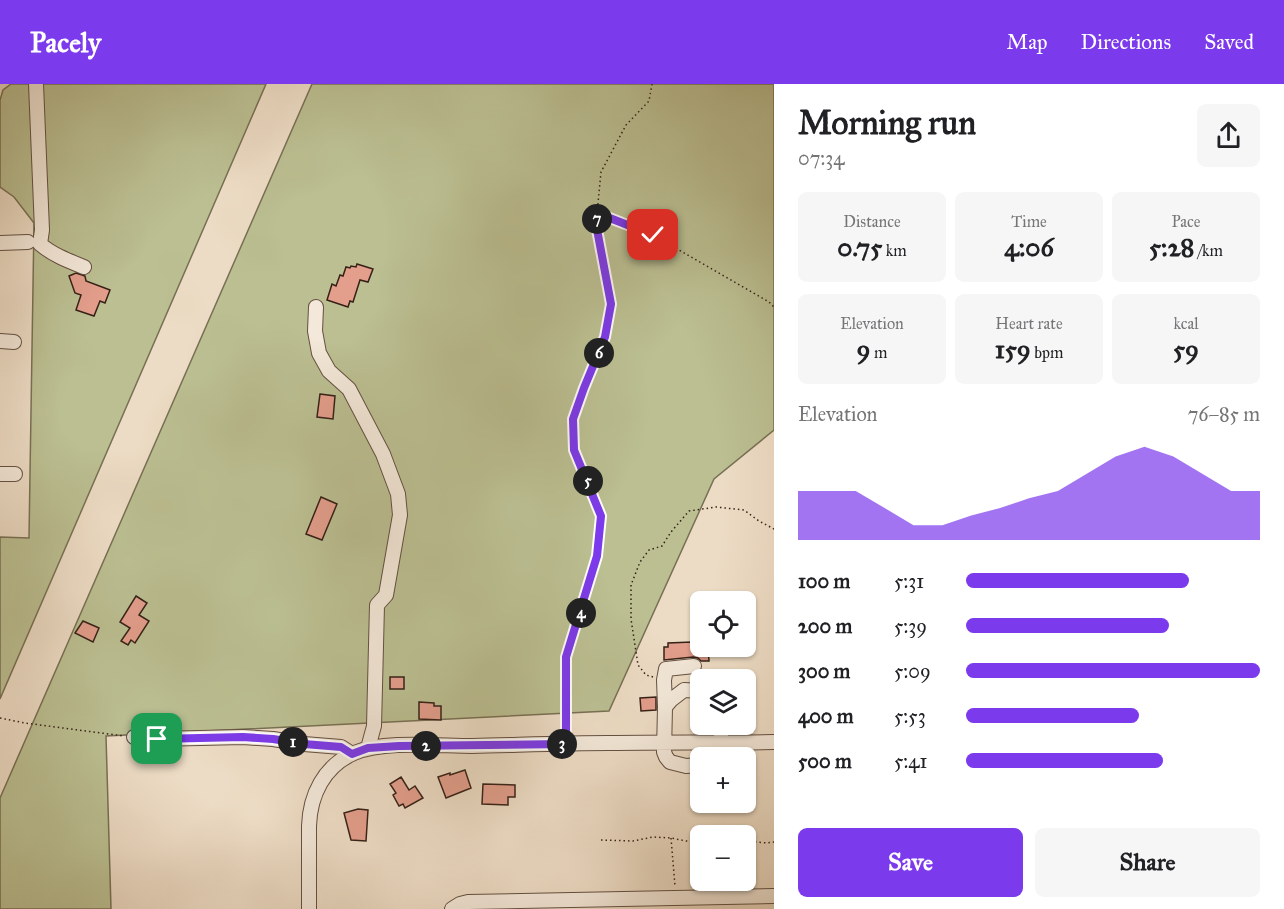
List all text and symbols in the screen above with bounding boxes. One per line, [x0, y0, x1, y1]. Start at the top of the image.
text: Pacely [30, 25, 101, 60]
text: Map [1007, 29, 1048, 55]
text: Directions [1081, 29, 1171, 55]
text: Saved [1204, 29, 1254, 55]
text: Morning run [798, 103, 976, 143]
button: share [1197, 104, 1260, 167]
text: 07:34 [798, 146, 845, 170]
pin: 7 [582, 204, 612, 234]
text: 7 [593, 209, 601, 228]
pin [627, 209, 678, 260]
text: Distance [843, 212, 901, 231]
text: Time [1011, 212, 1047, 231]
text: Pace [1171, 212, 1201, 231]
icon: check [636, 218, 669, 251]
text: 0.75 [837, 231, 882, 263]
text: 4:06 [1004, 231, 1054, 263]
text: 5:28 [1149, 231, 1194, 263]
text: km [882, 241, 907, 260]
text: /km [1194, 241, 1223, 260]
text: Elevation [840, 314, 904, 333]
text: Heart rate [995, 314, 1063, 333]
text: kcal [1173, 314, 1199, 333]
text: 9 [857, 333, 871, 365]
text: 159 [995, 333, 1031, 365]
text: 59 [1173, 333, 1199, 365]
pin: 6 [584, 338, 614, 368]
text: 6 [595, 343, 603, 362]
text: m [871, 343, 887, 362]
text: bpm [1031, 343, 1063, 362]
text: Elevation [798, 402, 877, 426]
text: 76–85 m [1188, 402, 1260, 426]
pin: 5 [573, 466, 603, 496]
text: 5 [584, 471, 592, 490]
text: 100 m [798, 569, 850, 593]
text: 5:31 [894, 569, 924, 593]
map controls [690, 591, 756, 891]
button: locate [690, 591, 756, 657]
pin: 4 [566, 598, 596, 628]
text: 4 [577, 603, 585, 622]
text: 200 m [798, 614, 852, 638]
text: 5:39 [894, 614, 927, 638]
text: 300 m [798, 659, 850, 683]
text: 5:09 [894, 659, 931, 683]
button: layers [690, 669, 756, 735]
text: 400 m [798, 704, 854, 728]
text: 5:53 [894, 704, 926, 728]
pin [131, 713, 182, 764]
icon: arrive [140, 722, 173, 755]
pin: 1 [278, 727, 308, 757]
pin: 3 [547, 729, 577, 759]
pin: 2 [411, 731, 441, 761]
text: 1 [290, 732, 296, 751]
text: 3 [559, 734, 565, 753]
text: 2 [422, 736, 430, 755]
button: + [690, 747, 756, 813]
text: 500 m [798, 749, 852, 773]
text: 5:41 [894, 749, 927, 773]
button: − [690, 825, 756, 891]
button: Save [798, 828, 1023, 897]
button: Share [1035, 828, 1260, 897]

